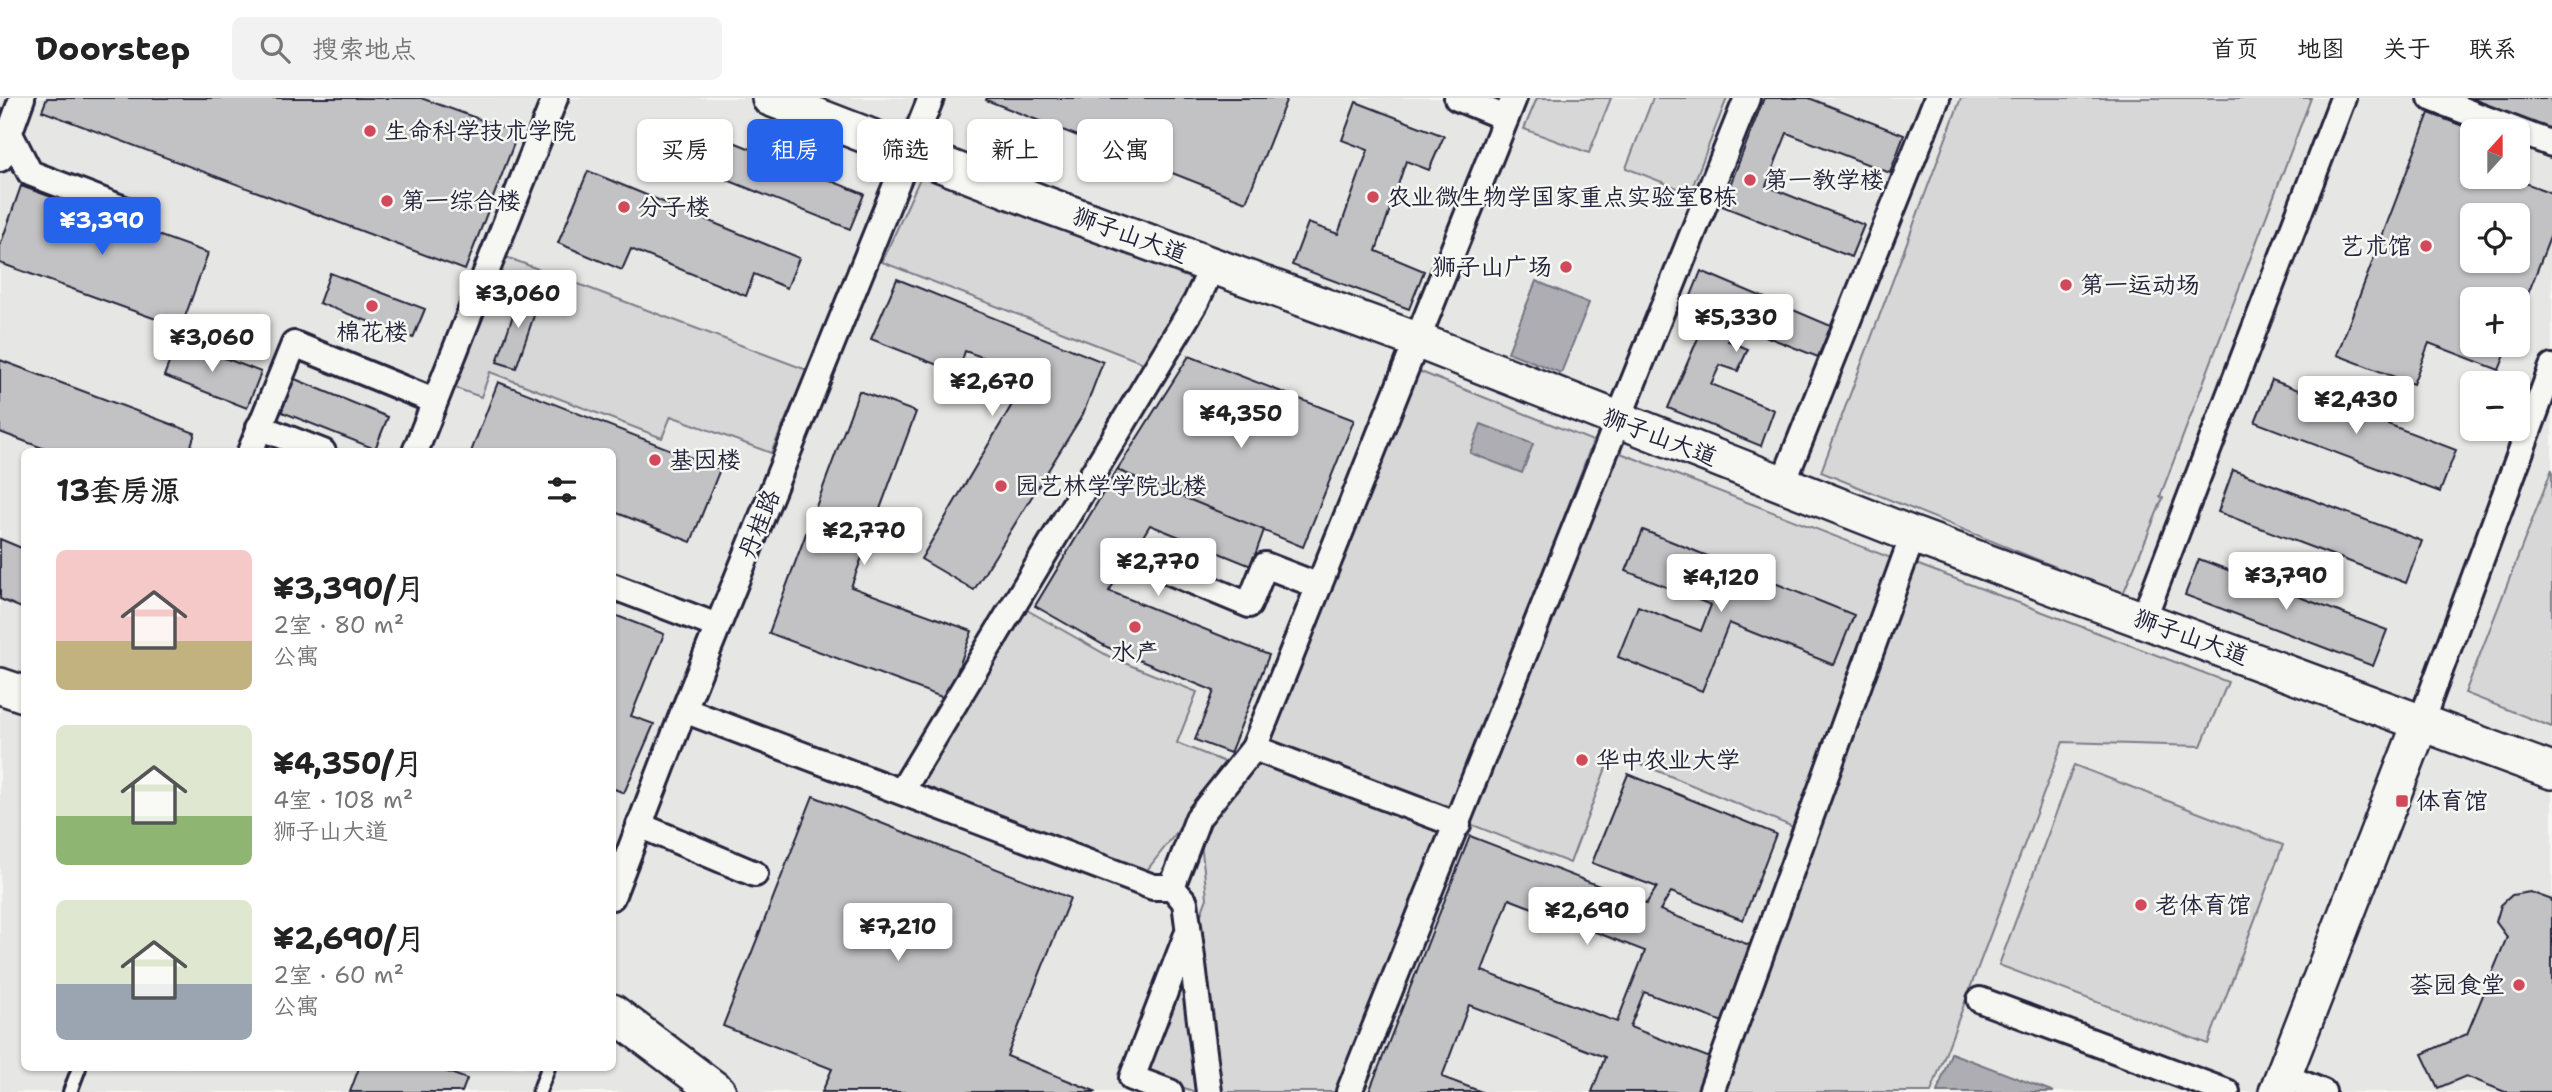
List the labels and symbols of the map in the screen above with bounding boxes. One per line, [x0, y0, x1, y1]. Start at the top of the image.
place label: 生命科学技术学院 [384, 115, 576, 147]
north arrow [2460, 119, 2530, 189]
marker: 生命科学技术学院 [362, 123, 378, 139]
place label: 第一教学楼 [1764, 164, 1884, 196]
marker: 第一教学楼 [1742, 172, 1758, 188]
place label: 农业微生物学国家重点实验室B栋 [1387, 181, 1737, 213]
place label: 第一综合楼 [401, 185, 521, 217]
marker: 农业微生物学国家重点实验室B栋 [1365, 189, 1381, 205]
place label: 分子楼 [638, 191, 710, 223]
marker: 第一综合楼 [379, 193, 395, 209]
pin: ¥3,390 [45, 198, 159, 257]
marker: 分子楼 [616, 199, 632, 215]
street label: 狮子山大道 [1068, 199, 1192, 271]
place label: 艺术馆 [2340, 230, 2412, 262]
marker: 艺术馆 [2418, 238, 2434, 254]
place label: 狮子山广场 [1432, 251, 1552, 283]
marker: 狮子山广场 [1558, 259, 1574, 275]
place label: 第一运动场 [2080, 269, 2200, 301]
pin: ¥3,060 [461, 271, 575, 330]
marker: 第一运动场 [2058, 277, 2074, 293]
pin: ¥5,330 [1679, 294, 1793, 354]
marker: 棉花楼 [364, 298, 380, 314]
pin: ¥3,060 [155, 314, 269, 374]
place label: 棉花楼 [336, 316, 408, 348]
pin: ¥2,670 [935, 358, 1049, 418]
pin: ¥2,430 [2299, 376, 2413, 436]
pin: ¥4,350 [1184, 390, 1298, 450]
street label: 狮子山大道 [1598, 401, 1722, 473]
place label: 基因楼 [669, 444, 741, 476]
marker: 基因楼 [647, 452, 663, 468]
place label: 园艺林学学院北楼 [1015, 470, 1207, 502]
marker: 园艺林学学院北楼 [993, 478, 1009, 494]
street label: 丹桂路 [731, 485, 787, 563]
pin: ¥2,770 [807, 508, 921, 567]
pin: ¥2,770 [1101, 538, 1215, 598]
pin: ¥3,790 [2229, 552, 2343, 612]
pin: ¥4,120 [1664, 554, 1778, 614]
street label: 狮子山大道 [2129, 601, 2253, 673]
marker: 水产 [1127, 619, 1143, 635]
place label: 水产 [1111, 636, 1159, 668]
place label: 华中农业大学 [1596, 744, 1740, 776]
marker: 华中农业大学 [1574, 752, 1590, 768]
place label: 体育馆 [2416, 785, 2488, 817]
marker: 体育馆 [2394, 793, 2410, 809]
pin: ¥2,690 [1530, 888, 1644, 947]
place label: 老体育馆 [2155, 889, 2251, 921]
marker: 老体育馆 [2133, 897, 2149, 913]
pin: ¥7,210 [841, 904, 955, 963]
place label: 荟园食堂 [2409, 969, 2505, 1001]
marker: 荟园食堂 [2511, 977, 2527, 993]

